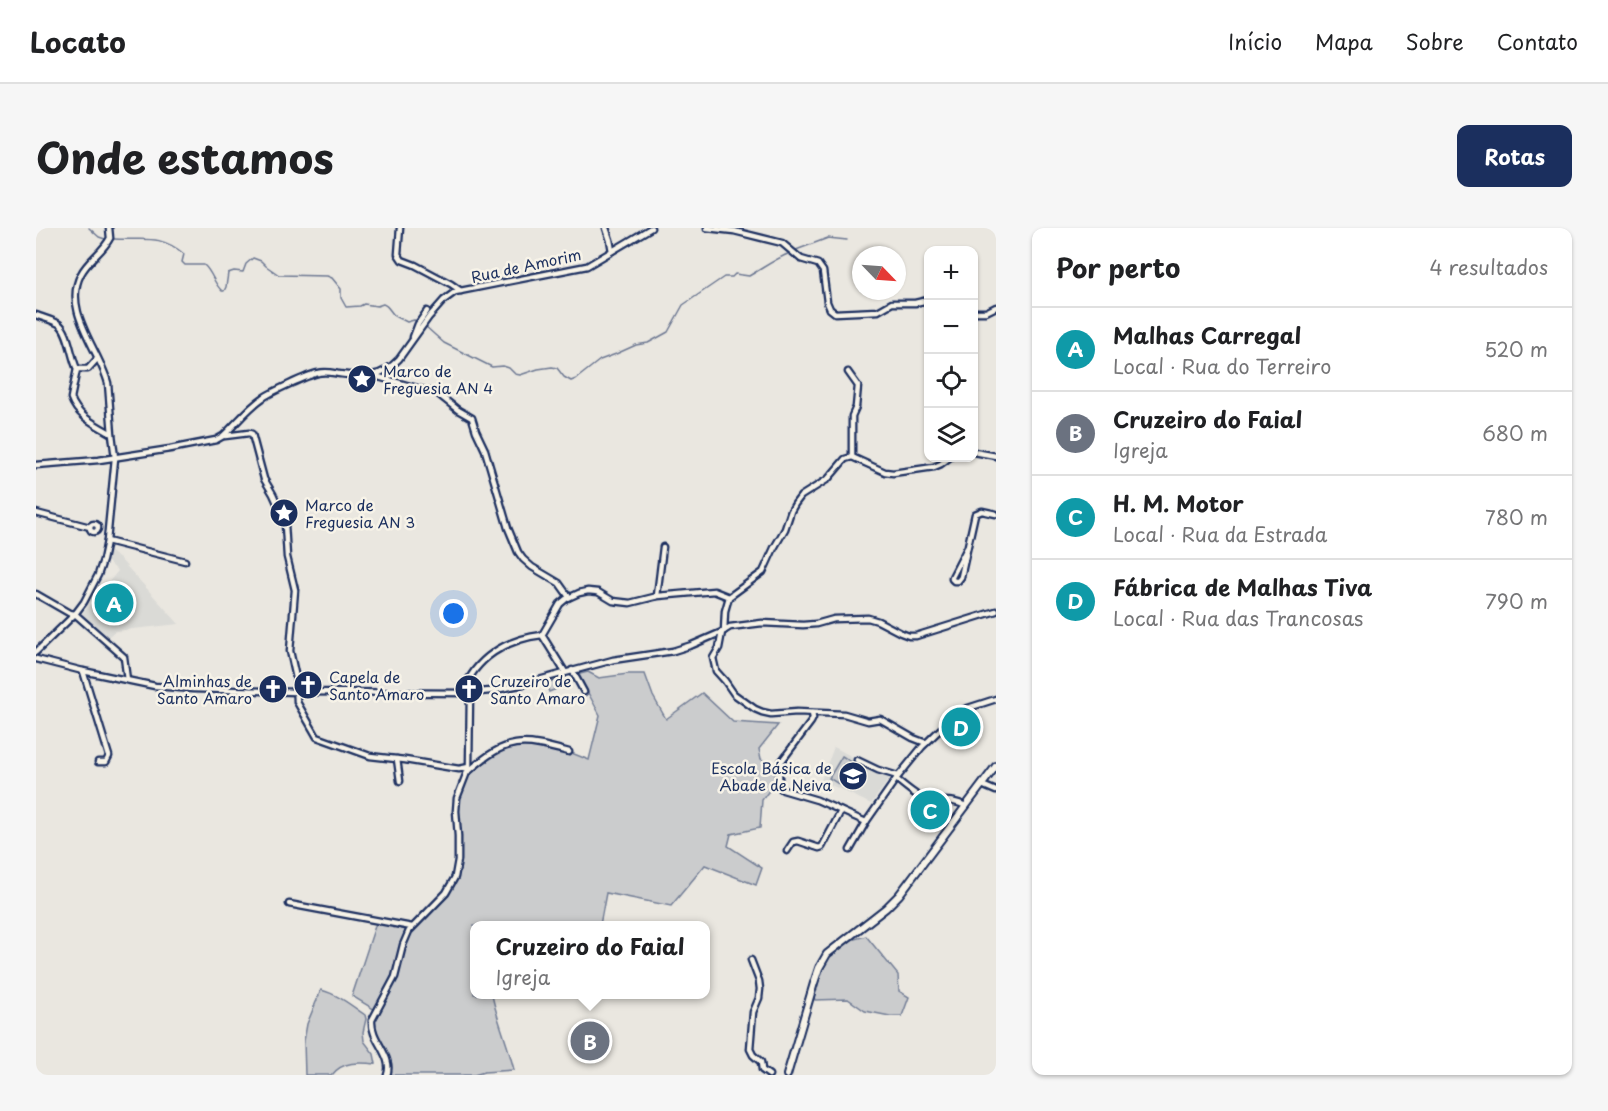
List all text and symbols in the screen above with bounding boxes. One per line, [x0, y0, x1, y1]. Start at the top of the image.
text: Locato [30, 20, 126, 63]
text: Início [1228, 25, 1282, 57]
text: Mapa [1315, 25, 1373, 57]
text: Sobre [1406, 25, 1464, 57]
text: Contato [1497, 25, 1578, 57]
text: Onde estamos [36, 125, 334, 188]
button: Rotas [1457, 125, 1572, 187]
street label: Rua de Amorim [469, 242, 583, 288]
north arrow [852, 246, 906, 300]
map controls [924, 246, 978, 462]
button: + [924, 246, 978, 300]
text: Por perto [1056, 248, 1180, 287]
text: 4 resultados [1430, 252, 1548, 282]
button: − [924, 300, 978, 354]
text: Malhas Carregal [1113, 318, 1301, 351]
text: A [1068, 334, 1083, 364]
text: 520 m [1484, 334, 1548, 364]
text: Local · Rua do Terreiro [1113, 351, 1331, 381]
button: locate [924, 354, 978, 408]
place label: Marco de Freguesia AN 4 [383, 359, 493, 399]
place icon: Marco de Freguesia AN 4 [346, 363, 378, 395]
text: Cruzeiro do Faial [1113, 402, 1302, 435]
button: layers [924, 408, 978, 462]
text: B [1069, 418, 1082, 448]
text: 680 m [1482, 418, 1548, 448]
text: Igreja [1113, 435, 1168, 465]
text: H. M. Motor [1113, 486, 1243, 519]
place label: Marco de Freguesia AN 3 [305, 493, 415, 533]
place icon: Marco de Freguesia AN 3 [268, 497, 300, 529]
text: C [1068, 502, 1083, 532]
text: 780 m [1485, 502, 1548, 532]
text: Local · Rua da Estrada [1113, 519, 1327, 549]
text: Fábrica de Malhas Tiva [1113, 570, 1372, 603]
pin: A [94, 580, 134, 626]
text: D [1068, 586, 1083, 616]
text: 790 m [1485, 586, 1548, 616]
your location [439, 599, 468, 628]
text: Local · Rua das Trancosas [1113, 603, 1363, 633]
place label: Capela de Santo Amaro [329, 665, 424, 705]
place label: Alminhas de Santo Amaro [157, 669, 252, 709]
church icon: Capela de Santo Amaro [292, 669, 324, 701]
place label: Cruzeiro de Santo Amaro [490, 669, 585, 709]
church icon: Alminhas de Santo Amaro [257, 673, 289, 705]
church icon: Cruzeiro de Santo Amaro [453, 673, 485, 705]
pin: D [942, 704, 980, 750]
place label: Escola Básica de Abade de Neiva [711, 756, 833, 796]
school or university icon: Escola Básica de Abade de Neiva [837, 760, 869, 792]
pin: C [910, 788, 950, 832]
popup [470, 921, 710, 999]
text: Cruzeiro do Faial [495, 929, 685, 962]
text: Igreja [495, 962, 550, 992]
pin: B [570, 1018, 610, 1064]

